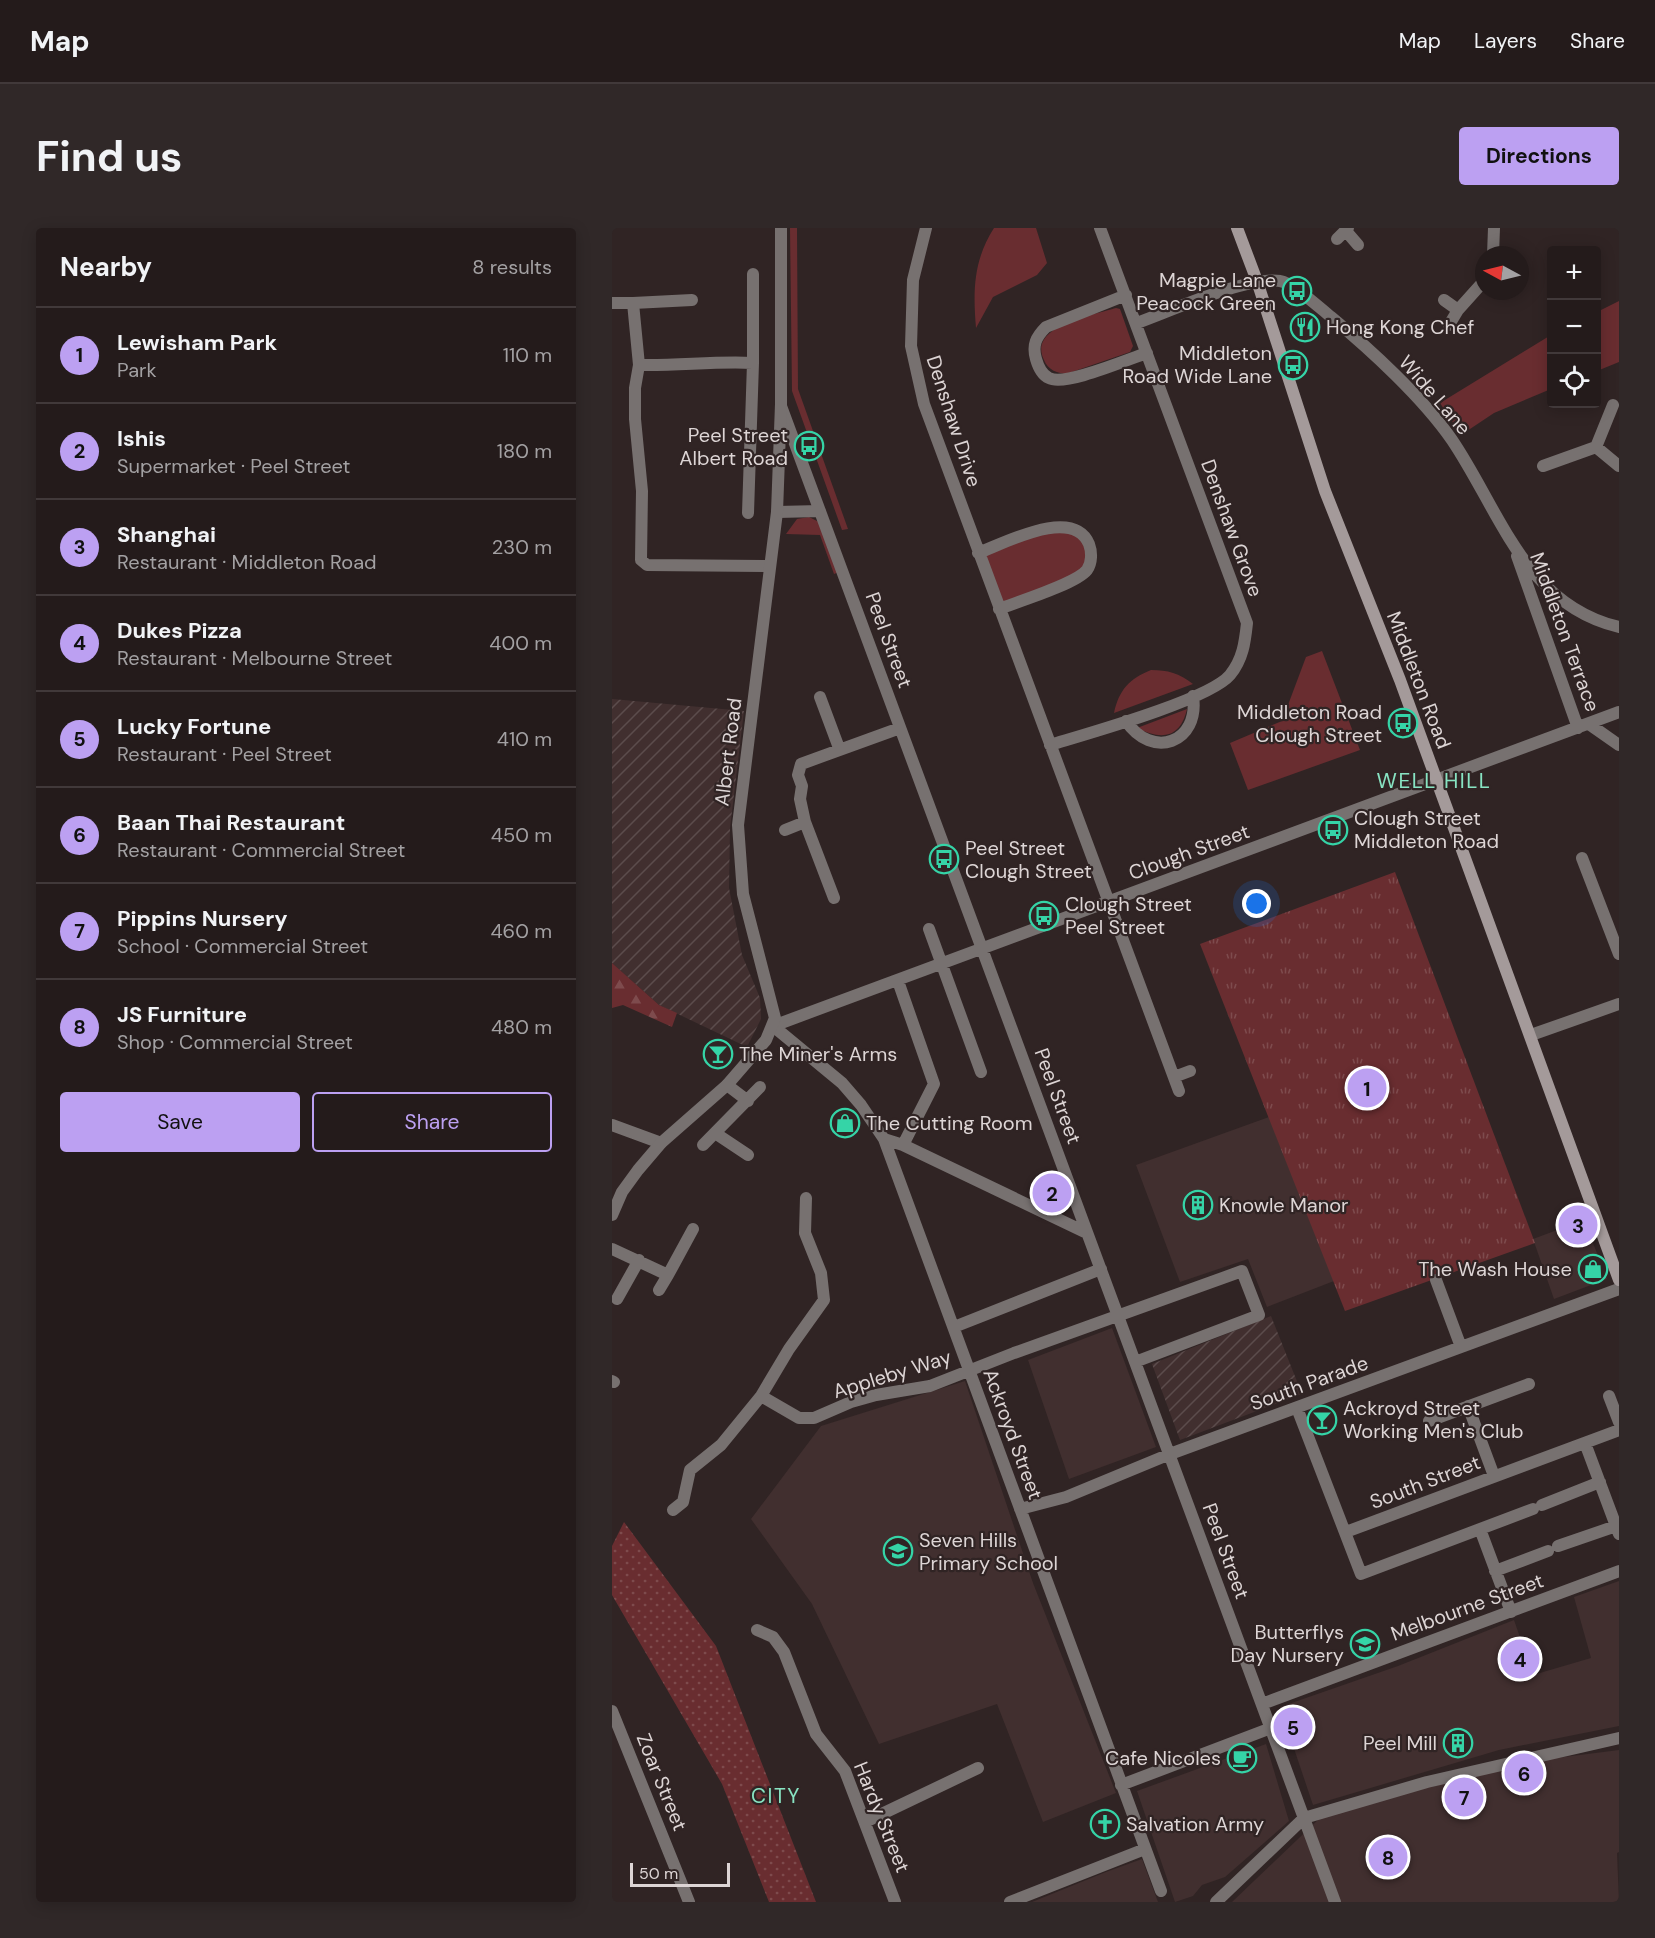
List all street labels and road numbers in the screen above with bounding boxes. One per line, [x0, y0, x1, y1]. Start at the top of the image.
street label: Wide Lane [1393, 350, 1477, 440]
street label: Denshaw Drive [921, 352, 987, 490]
street label: Denshaw Grove [1195, 456, 1269, 600]
street label: Middleton Terrace [1524, 549, 1606, 715]
street label: Peel Street [860, 588, 918, 692]
street label: Middleton Road [1381, 608, 1457, 752]
street label: Albert Road [708, 696, 748, 808]
street label: Clough Street [1125, 818, 1253, 886]
street label: Peel Street [1029, 1044, 1087, 1148]
street label: Appleby Way [830, 1344, 954, 1404]
street label: South Parade [1246, 1350, 1372, 1416]
street label: Ackroyd Street [977, 1365, 1049, 1503]
street label: South Street [1366, 1449, 1484, 1515]
street label: Peel Street [1197, 1499, 1255, 1603]
street label: Melbourne Street [1387, 1567, 1547, 1647]
street label: Zoar Street [631, 1729, 693, 1835]
street label: Hardy Street [848, 1758, 916, 1876]

